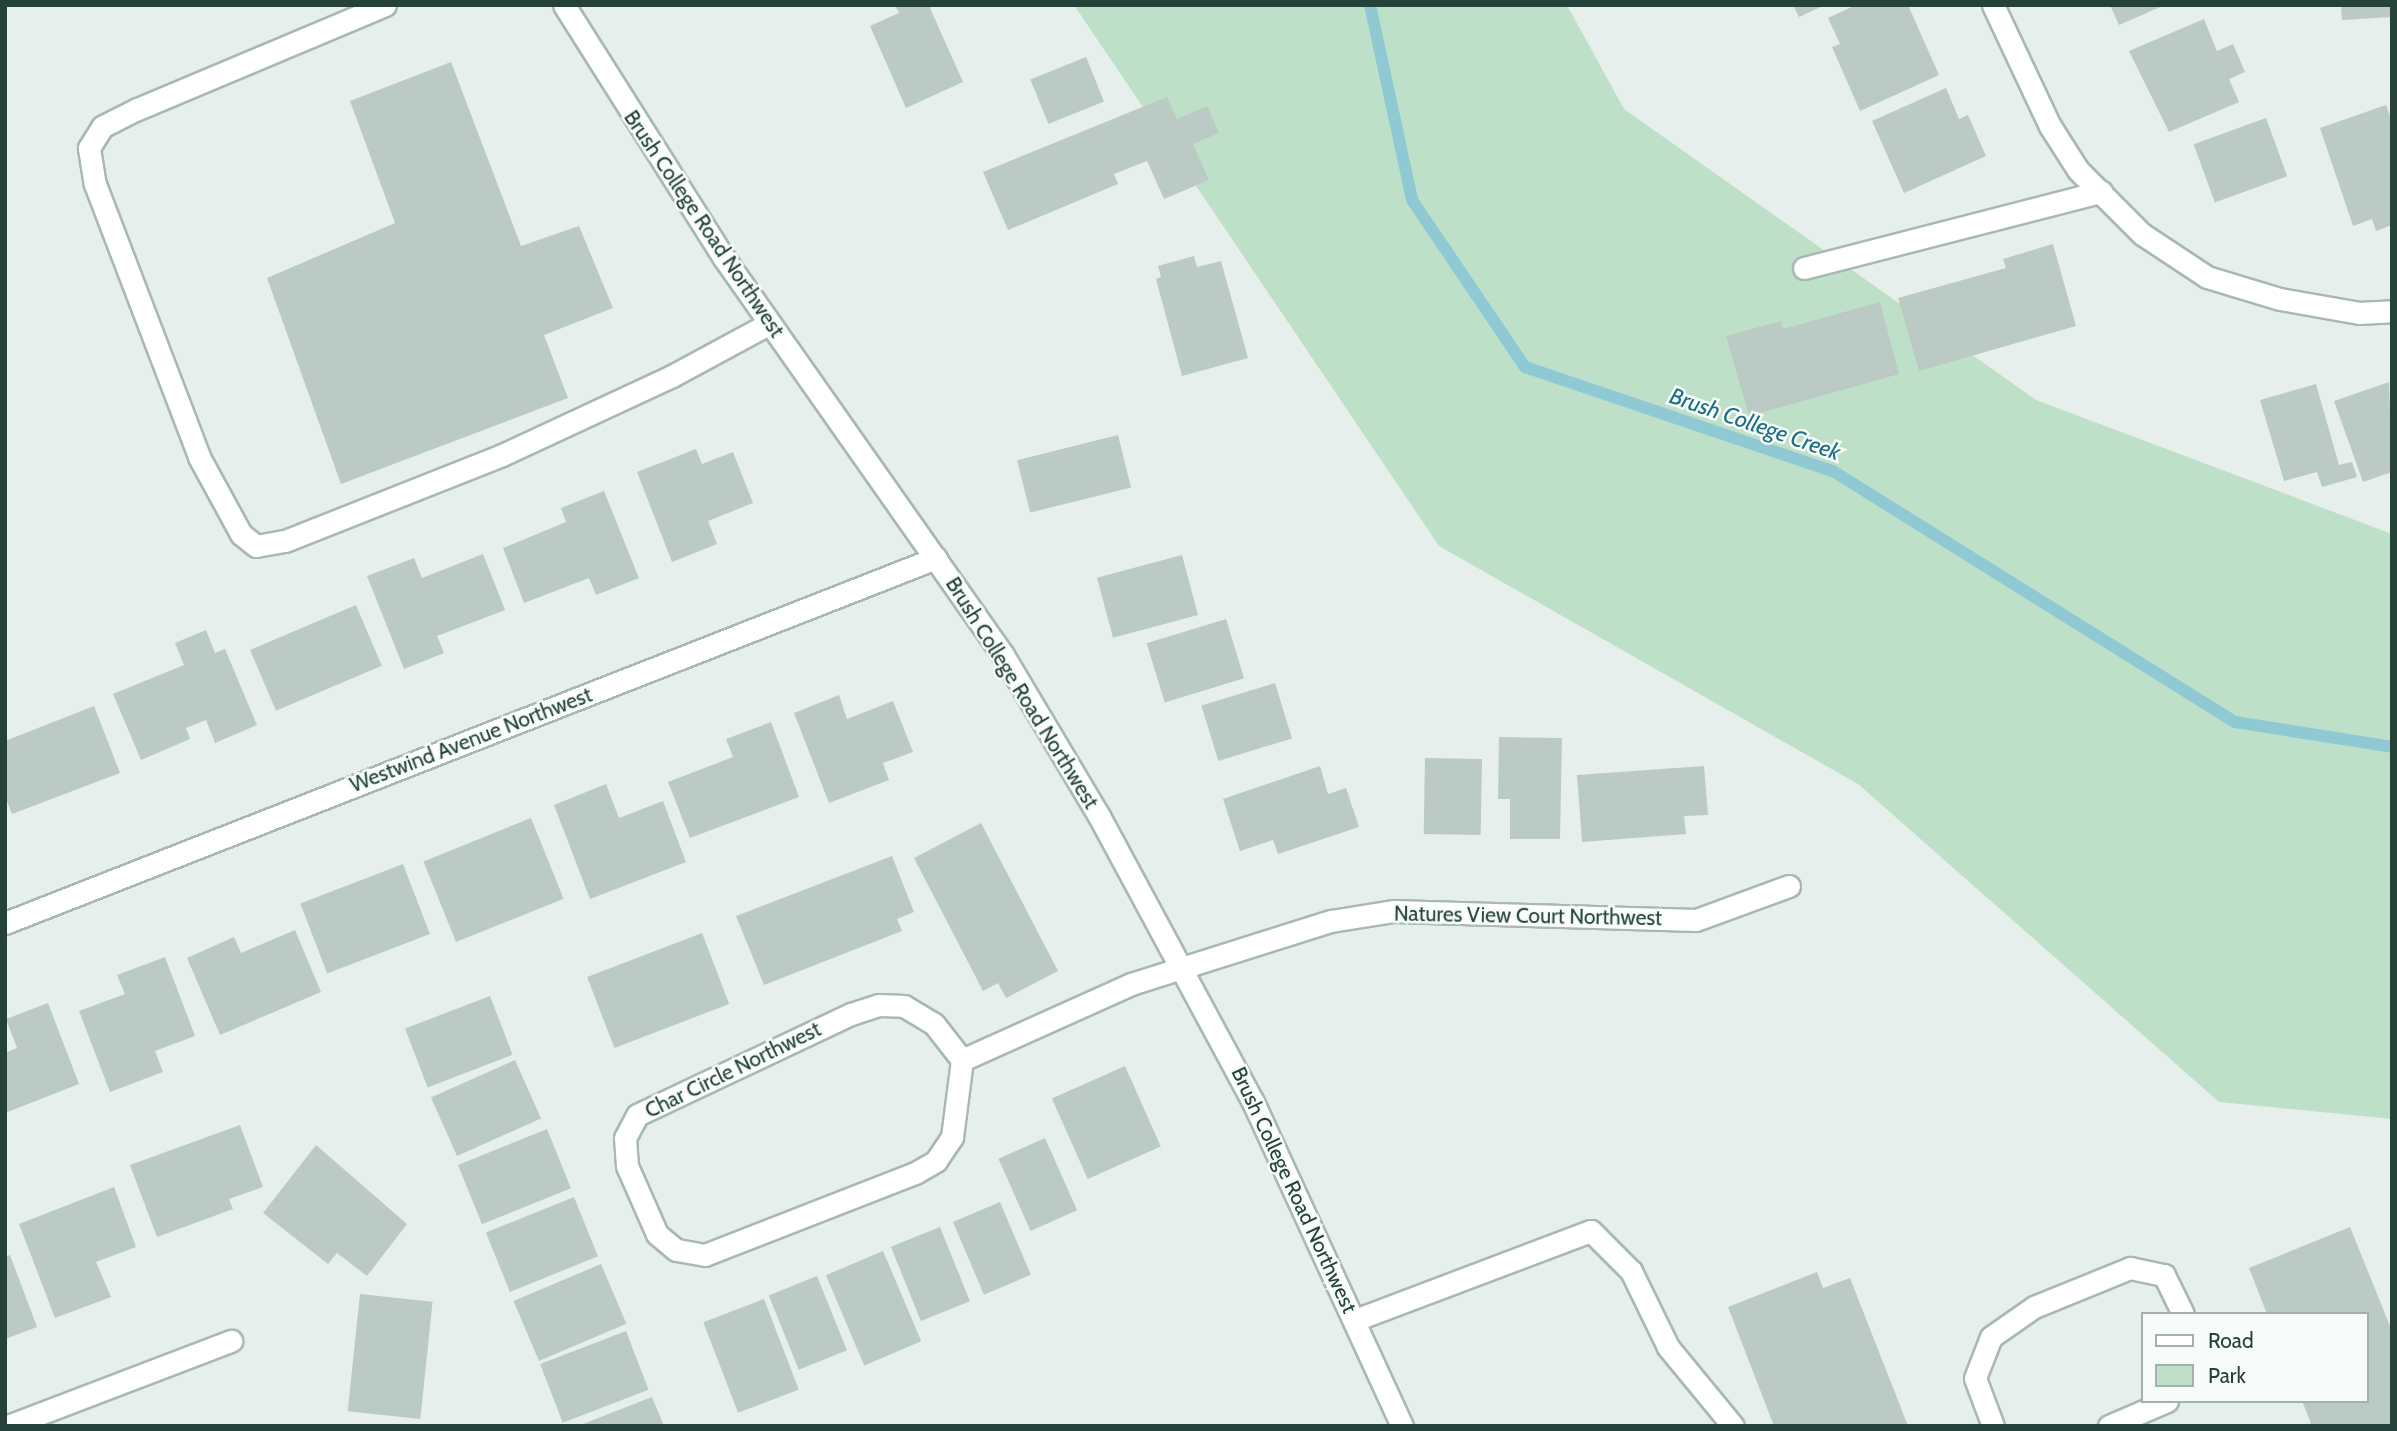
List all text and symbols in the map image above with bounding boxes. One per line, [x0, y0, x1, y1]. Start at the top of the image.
street label: Brush College Road Northwest [619, 106, 789, 342]
water label: Brush College Creek [1666, 382, 1844, 466]
street label: Brush College Road Northwest [940, 573, 1104, 813]
street label: Westwind Avenue Northwest [346, 682, 596, 798]
street label: Natures View Court Northwest [1394, 901, 1662, 931]
street label: Char Circle Northwest [641, 1016, 825, 1124]
street label: Brush College Road Northwest [1226, 1063, 1362, 1317]
legend [2142, 1312, 2369, 1403]
text: Road [2208, 1328, 2254, 1353]
text: Park [2208, 1363, 2246, 1388]

